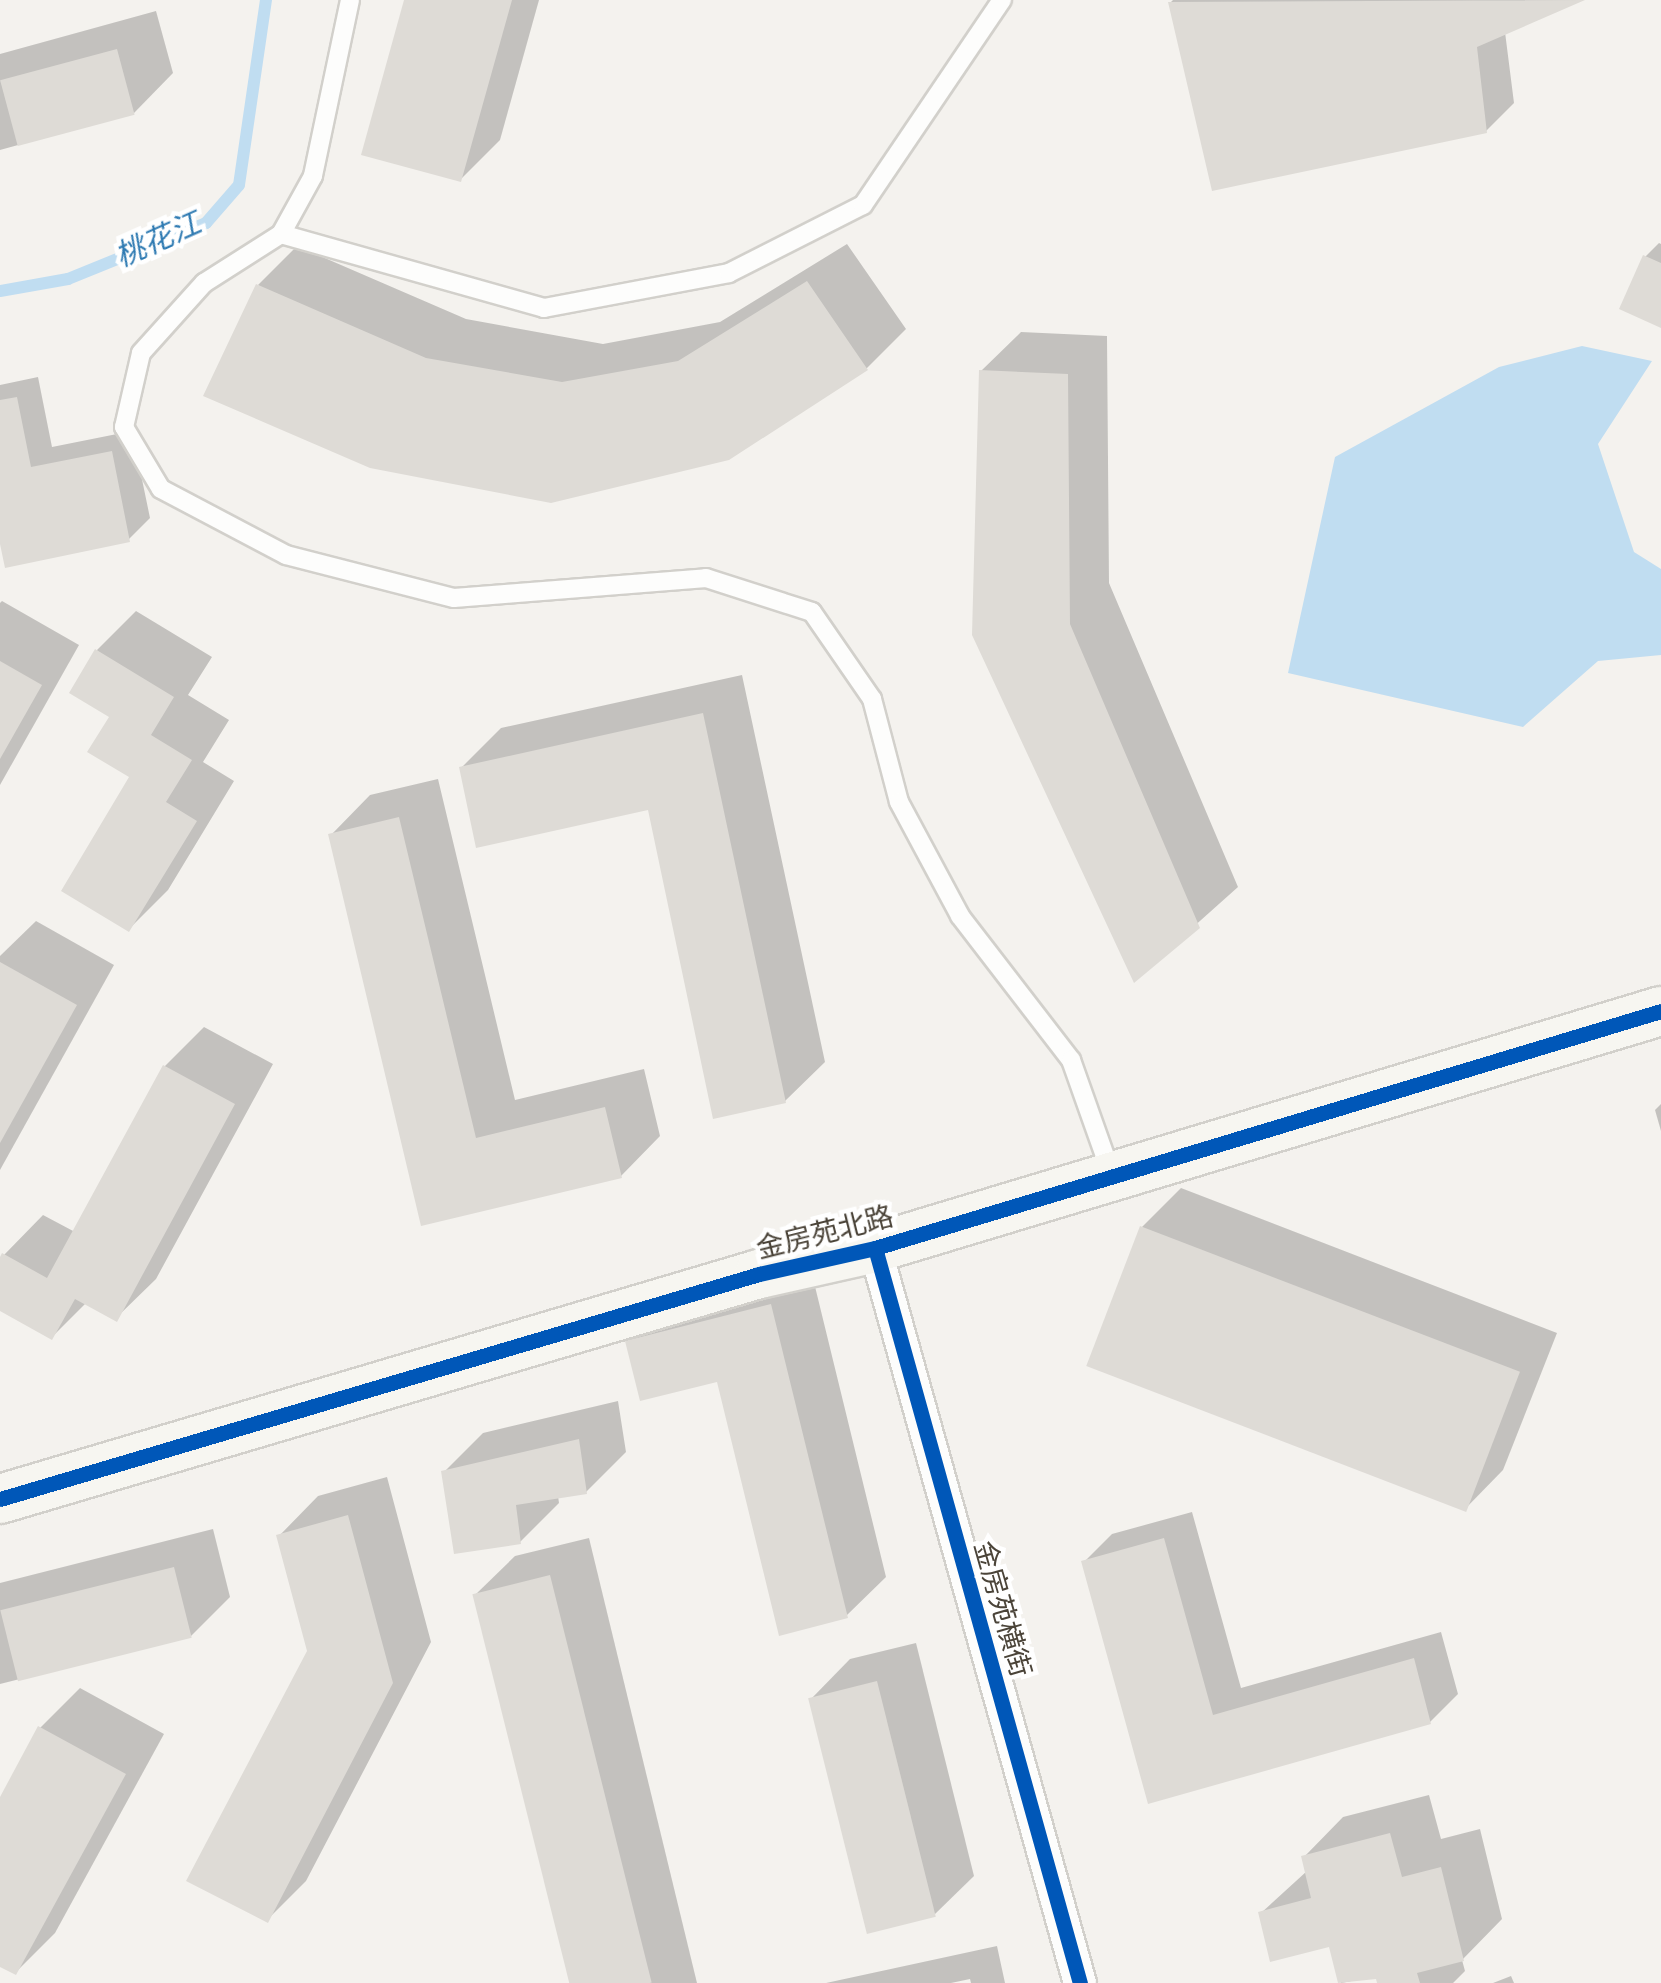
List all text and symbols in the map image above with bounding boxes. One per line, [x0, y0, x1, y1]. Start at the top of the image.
water label: 桃花江 [110, 205, 206, 275]
street label: 金房苑北路 [753, 1200, 897, 1266]
street label: 金房苑横街 [967, 1537, 1037, 1681]

